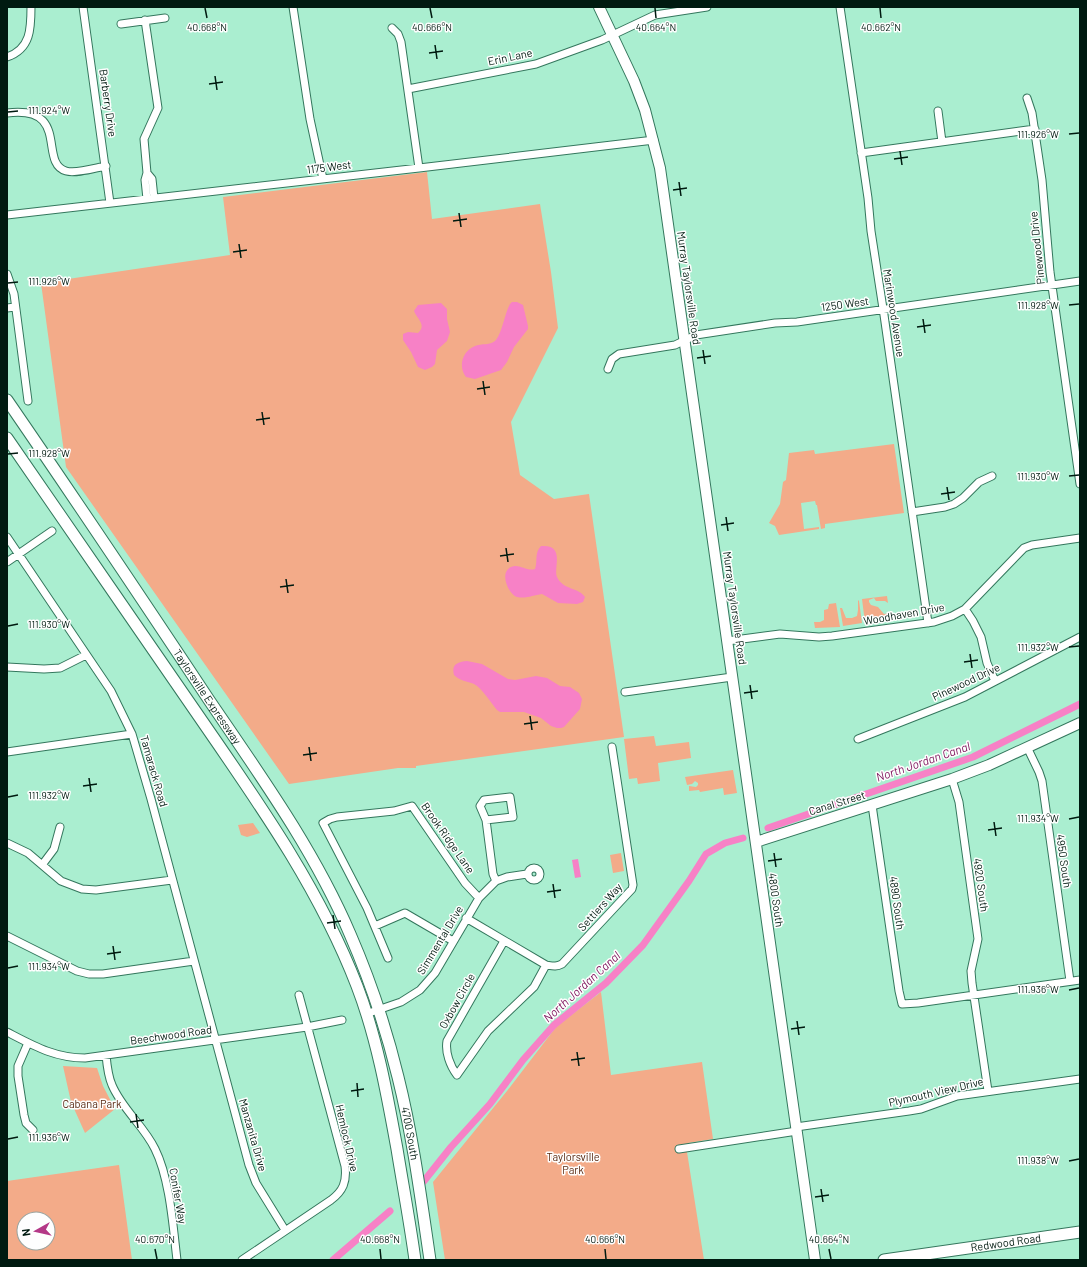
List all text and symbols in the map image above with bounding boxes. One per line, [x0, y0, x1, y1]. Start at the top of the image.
text: 40.668°N [187, 21, 227, 33]
text: 40.666°N [412, 21, 452, 33]
text: 40.664°N [636, 21, 676, 33]
text: 40.662°N [861, 21, 901, 33]
street label: Erin Lane [486, 45, 533, 68]
street label: Barberry Drive [97, 68, 120, 138]
text: 111.924°W [28, 104, 70, 116]
text: 111.926°W [1017, 128, 1059, 140]
street label: 1175 West [306, 157, 352, 176]
street label: Pinewood Drive [1026, 211, 1047, 285]
street label: Murray Taylorsville Road [675, 230, 704, 345]
street label: Marinwood Avenue [881, 268, 908, 358]
text: 111.926°W [28, 275, 70, 287]
street label: 1250 West [820, 294, 870, 313]
text: 111.928°W [1017, 299, 1059, 311]
text: 111.928°W [28, 447, 70, 459]
text: 111.930°W [1017, 470, 1059, 482]
street label: Murray Taylorsville Road [721, 550, 750, 665]
street label: Woodhaven Drive [862, 600, 946, 627]
text: 111.930°W [28, 618, 70, 630]
text: 111.932°W [1017, 641, 1059, 653]
street label: Taylorsville Expressway [171, 646, 244, 746]
street label: Pinewood Drive [930, 660, 1002, 703]
street label: Tamarack Road [138, 734, 171, 808]
water label: North Jordan Canal [874, 738, 972, 784]
street label: Canal Street [807, 788, 867, 817]
text: 111.932°W [28, 789, 70, 801]
street label: Brook Ridge Lane [419, 800, 478, 876]
text: 111.934°W [1017, 812, 1059, 824]
street label: 4950 South [1054, 833, 1075, 889]
street label: 4920 South [971, 857, 992, 913]
street label: 4800 South [766, 872, 787, 928]
street label: 4890 South [887, 875, 908, 931]
street label: Settlers Way [575, 880, 624, 933]
street label: Simmental Drive [414, 903, 465, 977]
water label: North Jordan Canal [540, 948, 623, 1024]
text: 111.934°W [28, 960, 70, 972]
street label: Oxbow Circle [436, 971, 477, 1031]
text: 111.936°W [1017, 983, 1059, 995]
street label: Beechwood Road [129, 1022, 213, 1047]
street label: Plymouth View Drive [887, 1074, 985, 1109]
park label: Cabana Park [62, 1097, 122, 1110]
street label: Manzanita Drive [237, 1097, 270, 1173]
street label: Hemlock Drive [333, 1103, 362, 1173]
street label: 4700 South [399, 1105, 422, 1161]
text: 111.936°W [28, 1131, 70, 1143]
park label: Taylorsville Park [546, 1150, 600, 1176]
text: 111.938°W [1017, 1154, 1059, 1166]
street label: Conifer Way [167, 1167, 190, 1225]
north arrow [16, 1211, 56, 1251]
text: N [19, 1228, 33, 1237]
street label: Redwood Road [970, 1231, 1042, 1254]
text: 40.670°N [135, 1233, 175, 1245]
text: 40.668°N [360, 1233, 400, 1245]
text: 40.666°N [585, 1233, 625, 1245]
text: 40.664°N [809, 1233, 849, 1245]

